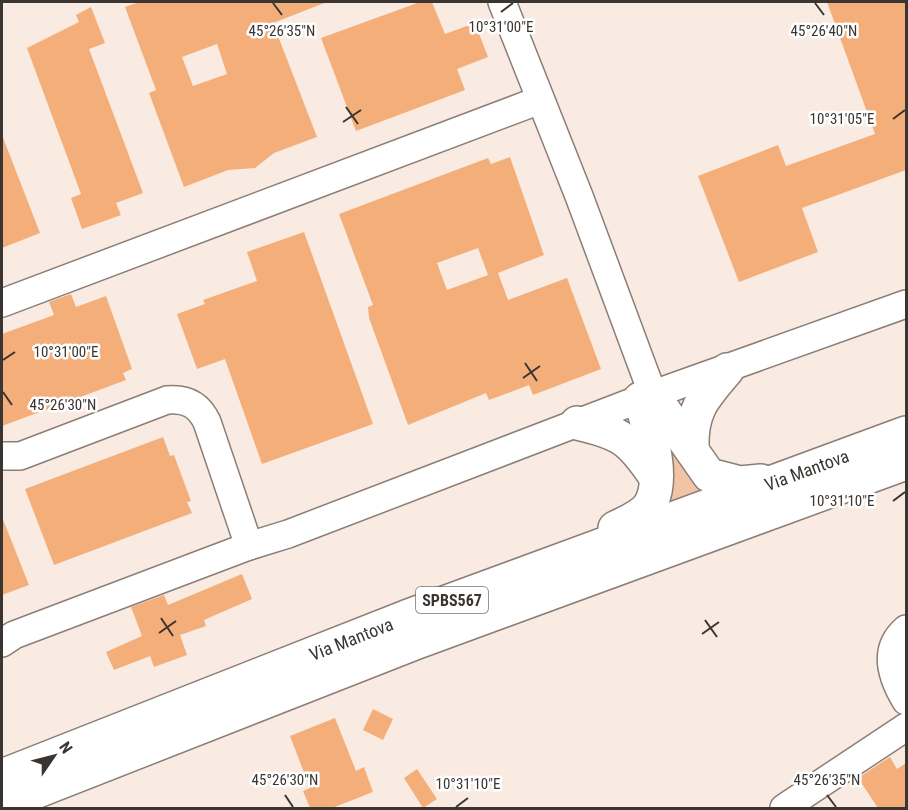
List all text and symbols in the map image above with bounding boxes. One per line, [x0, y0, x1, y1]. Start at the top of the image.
text: 10°31'00"E [469, 18, 533, 36]
text: 45°26'35"N [249, 22, 315, 40]
text: 45°26'40"N [791, 22, 857, 40]
text: 10°31'05"E [810, 110, 874, 128]
text: 10°31'00"E [34, 343, 98, 361]
text: 45°26'30"N [30, 396, 96, 414]
street label: Via Mantova [762, 445, 852, 495]
text: 10°31'10"E [810, 492, 874, 510]
road number: SPBS567 [416, 587, 488, 613]
street label: Via Mantova [306, 613, 396, 665]
north arrow [24, 726, 84, 786]
text: N [55, 738, 76, 757]
text: 45°26'30"N [252, 771, 318, 789]
text: 45°26'35"N [794, 771, 860, 789]
text: 10°31'10"E [436, 775, 500, 793]

